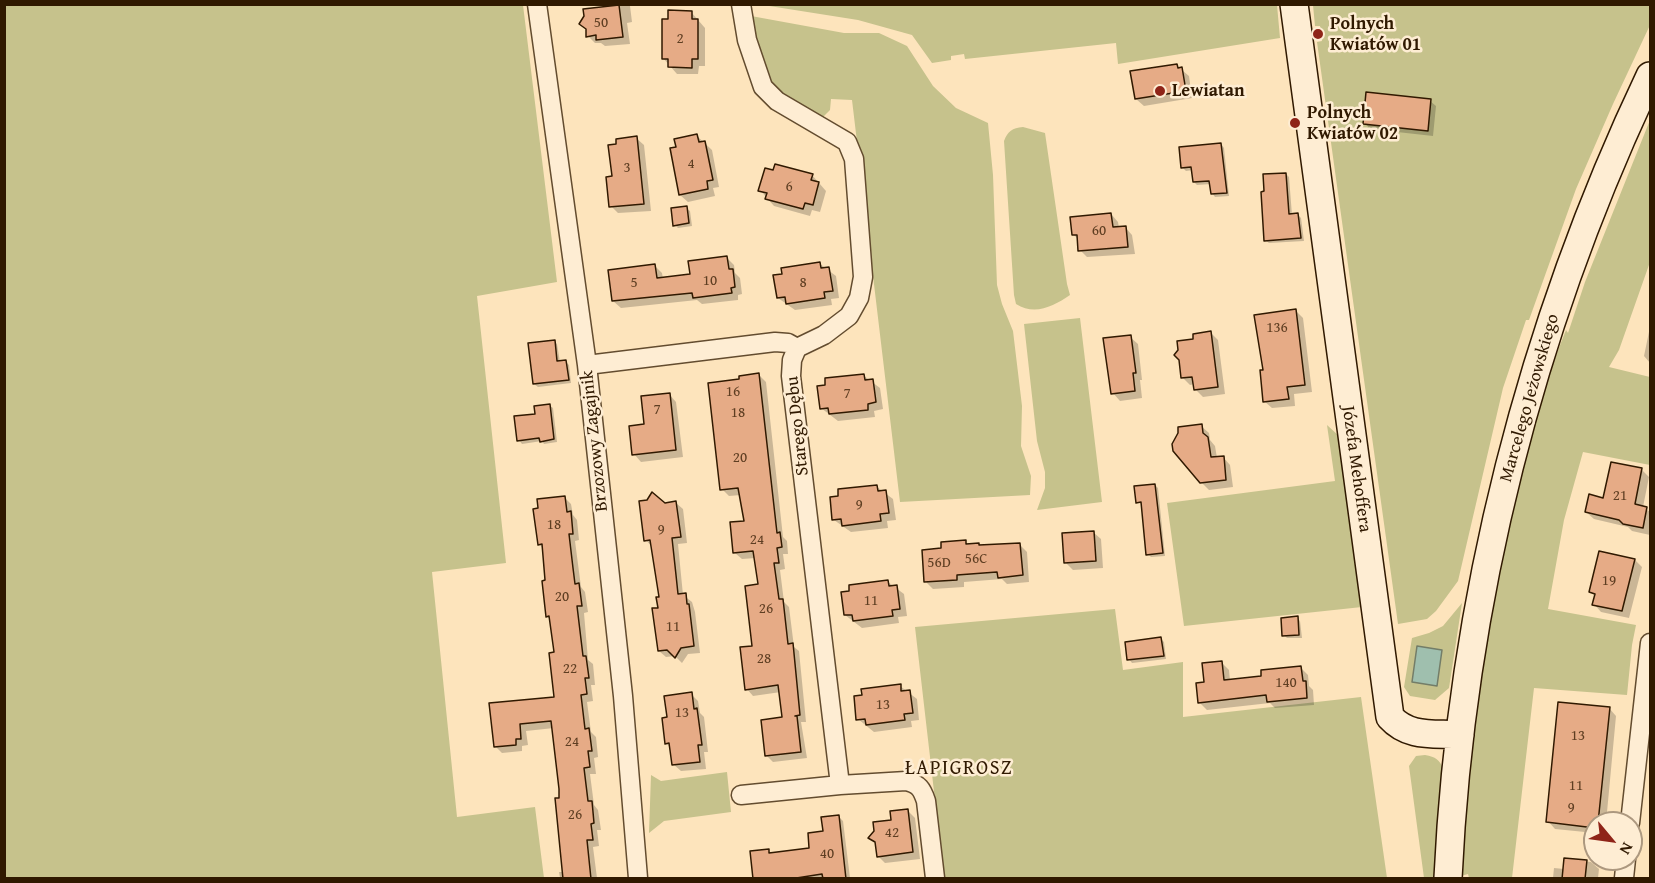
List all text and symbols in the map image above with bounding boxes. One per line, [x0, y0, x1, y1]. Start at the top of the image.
place label: Polnych Kwiatów 01 [1330, 13, 1421, 56]
house number: 50 [594, 14, 608, 32]
marker: Polnych Kwiatów 01 [1311, 27, 1325, 41]
house number: 2 [676, 30, 684, 48]
place label: Lewiatan [1172, 80, 1245, 102]
marker: Lewiatan [1153, 84, 1167, 98]
place label: Polnych Kwiatów 02 [1307, 102, 1398, 144]
marker: Polnych Kwiatów 02 [1288, 116, 1302, 130]
house number: 4 [687, 155, 695, 173]
house number: 3 [623, 159, 631, 177]
house number: 6 [785, 178, 793, 196]
house number: 60 [1092, 222, 1106, 240]
house number: 10 [703, 272, 717, 290]
house number: 5 [630, 274, 638, 292]
house number: 8 [799, 274, 807, 292]
street label: Marcelego Jeżowskiego [1496, 311, 1564, 485]
house number: 136 [1266, 319, 1288, 337]
street label: Brzozowy Zagajnik [577, 369, 613, 513]
street label: Starego Dębu [782, 375, 814, 477]
house number: 16 [726, 383, 740, 401]
house number: 7 [843, 385, 851, 403]
house number: 7 [653, 401, 661, 419]
house number: 18 [731, 404, 745, 422]
street label: Józefa Mehoffera [1336, 404, 1376, 534]
house number: 20 [733, 449, 747, 467]
house number: 21 [1613, 487, 1627, 505]
house number: 9 [855, 496, 863, 514]
house number: 18 [547, 516, 561, 534]
house number: 9 [657, 521, 665, 539]
house number: 24 [750, 531, 764, 549]
house number: 56C [965, 550, 987, 568]
house number: 56D [927, 554, 951, 572]
house number: 19 [1602, 572, 1616, 590]
house number: 20 [555, 588, 569, 606]
house number: 11 [864, 592, 878, 610]
house number: 26 [759, 600, 773, 618]
house number: 11 [666, 618, 680, 636]
house number: 28 [757, 650, 771, 668]
house number: 22 [563, 660, 577, 678]
house number: 140 [1275, 674, 1297, 692]
house number: 13 [876, 696, 890, 714]
house number: 13 [675, 704, 689, 722]
house number: 13 [1571, 727, 1585, 745]
house number: 24 [565, 733, 579, 751]
district label: ŁAPIGROSZ [905, 757, 1013, 781]
house number: 11 [1569, 777, 1583, 795]
house number: 9 [1567, 799, 1575, 817]
house number: 26 [568, 806, 582, 824]
north arrow [1583, 811, 1643, 871]
house number: 42 [885, 824, 899, 842]
text: N [1614, 838, 1640, 859]
house number: 40 [820, 845, 834, 863]

